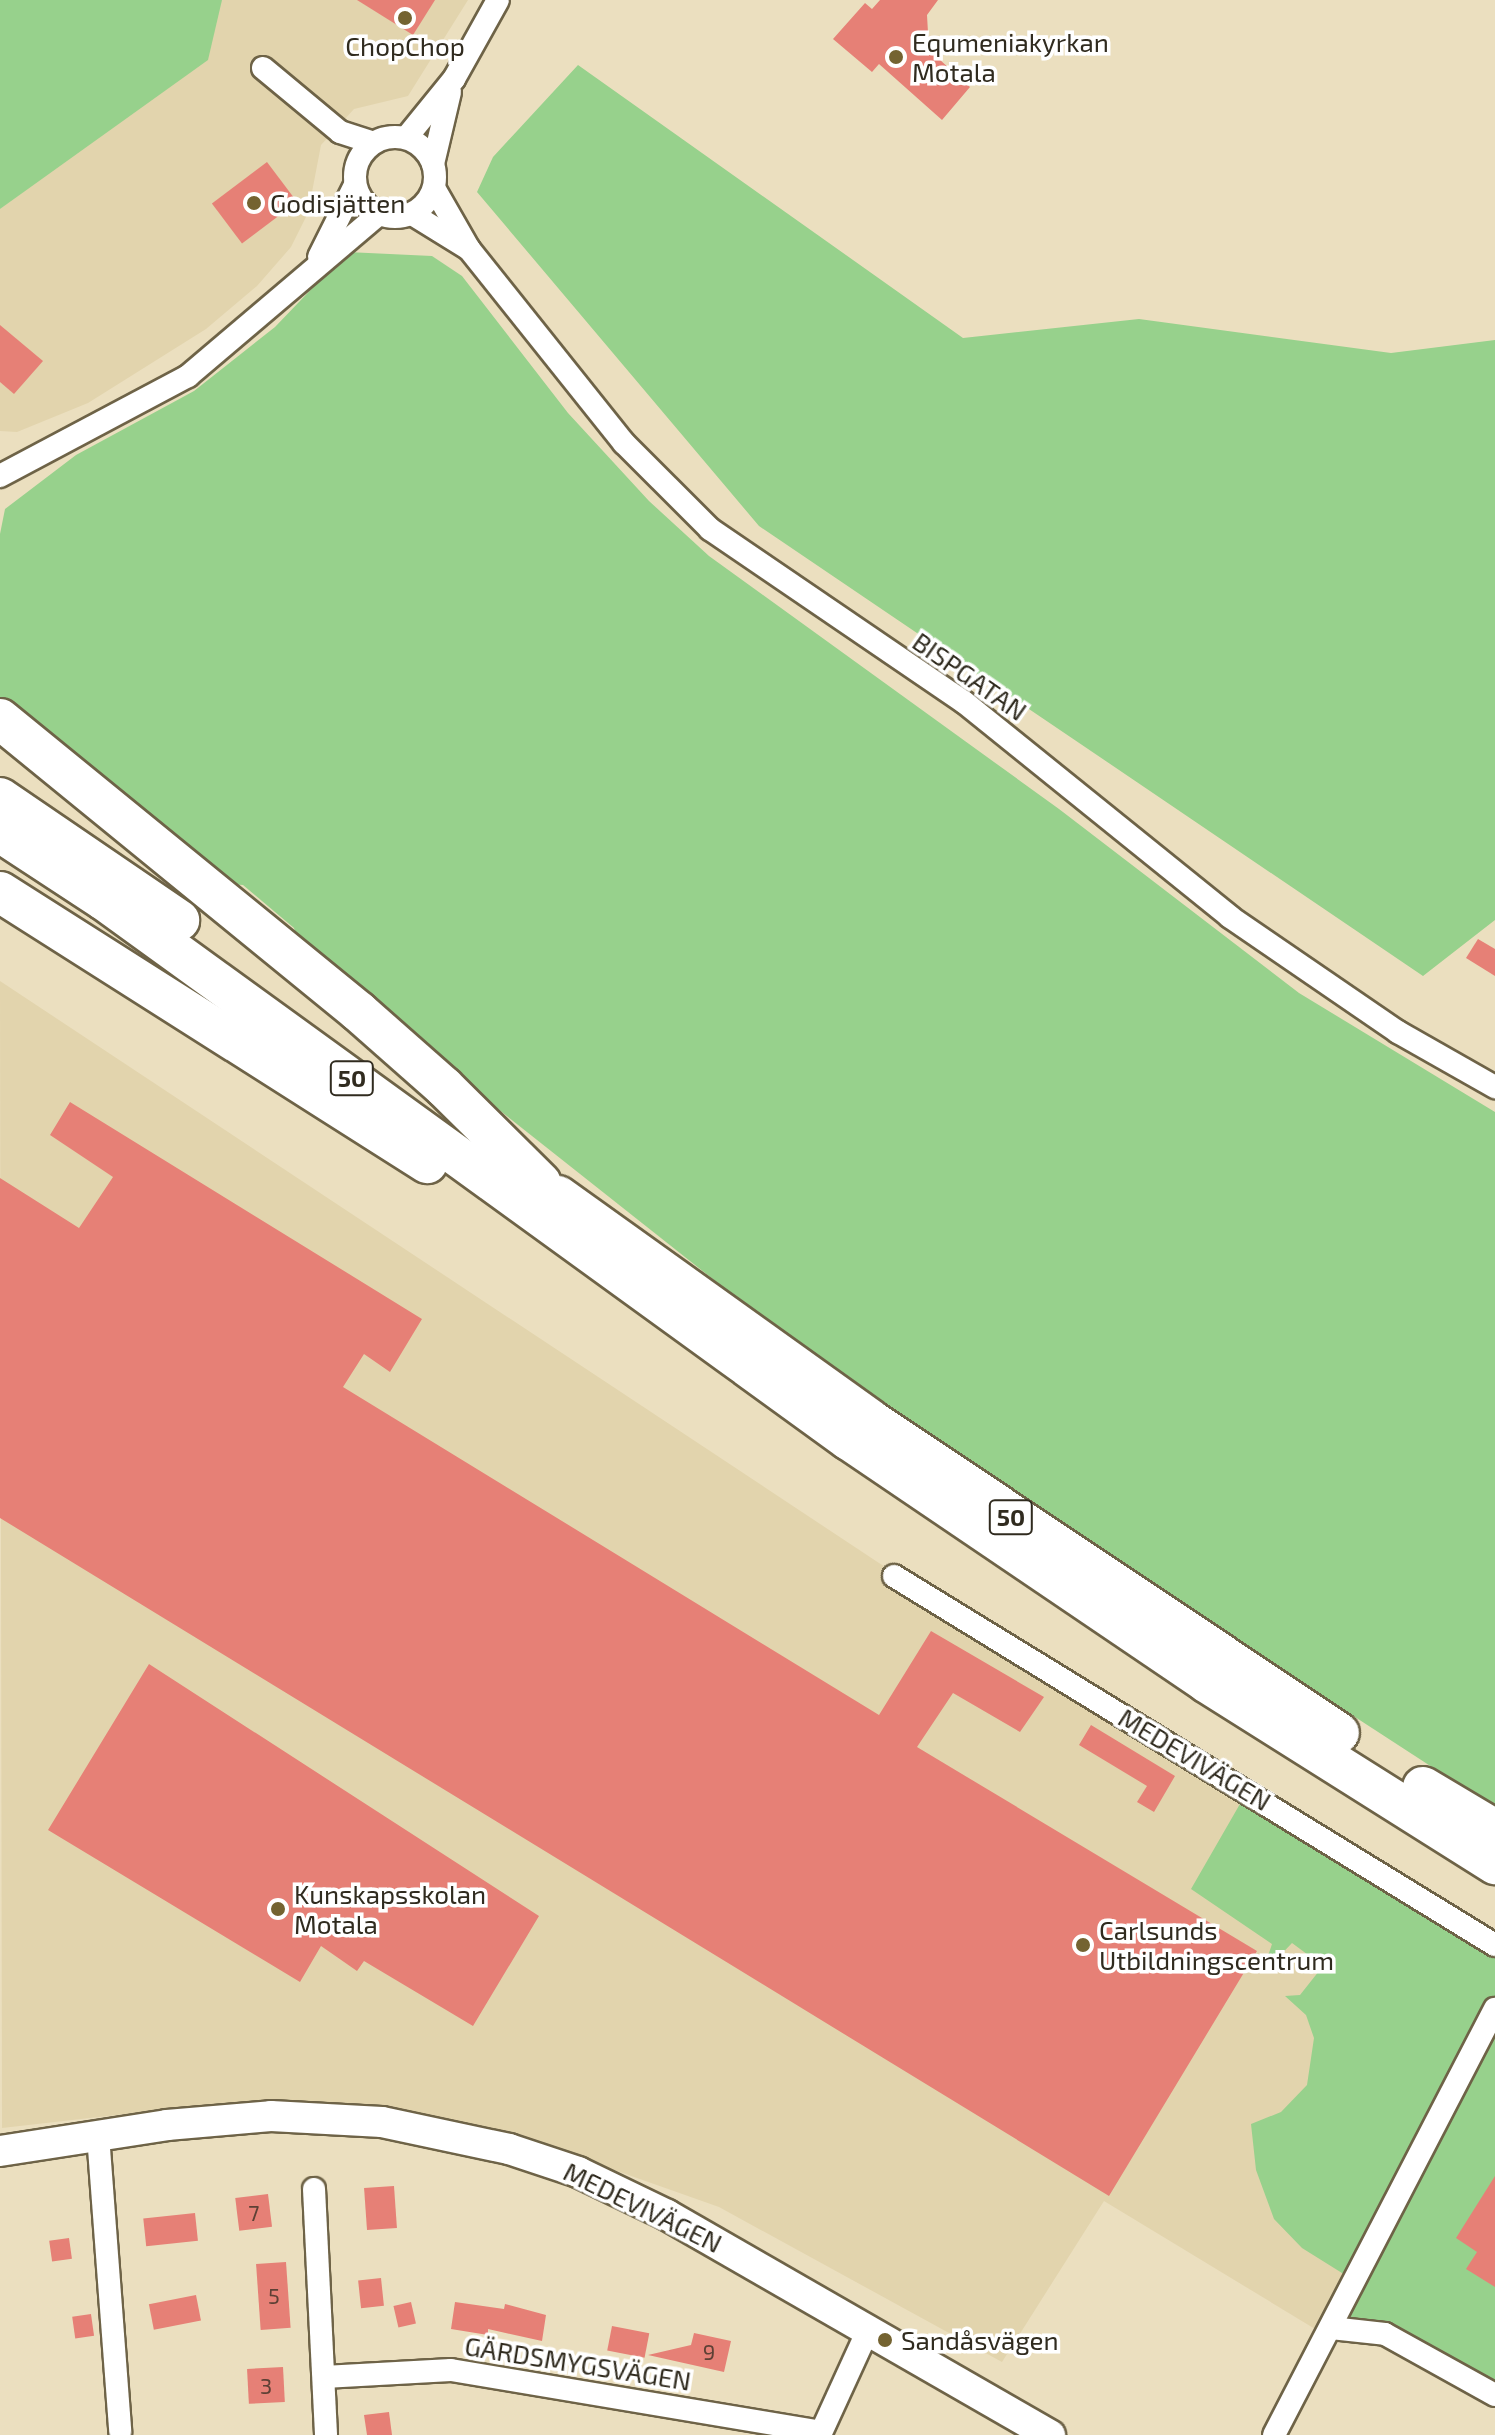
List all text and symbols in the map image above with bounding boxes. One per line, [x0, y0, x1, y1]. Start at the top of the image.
marker: ChopChop [396, 9, 414, 27]
place label: Equmeniakyrkan Motala [912, 26, 1109, 88]
place label: ChopChop [345, 30, 465, 62]
marker: Equmeniakyrkan Motala [887, 48, 905, 66]
place label: Godisjätten [270, 187, 405, 219]
marker: Godisjätten [245, 194, 263, 212]
street label: BISPGATAN [907, 625, 1033, 727]
road number: 50 [328, 1058, 376, 1098]
road number: 50 [987, 1497, 1035, 1537]
street label: MEDEVIVÄGEN [1113, 1701, 1277, 1817]
place label: Kunskapsskolan Motala [294, 1878, 486, 1940]
marker: Kunskapsskolan Motala [269, 1900, 287, 1918]
place label: Carlsunds Utbildningscentrum [1099, 1914, 1334, 1976]
marker: Carlsunds Utbildningscentrum [1074, 1936, 1092, 1954]
street label: MEDEVIVÄGEN [559, 2155, 727, 2259]
house number: 7 [248, 2200, 260, 2226]
house number: 5 [268, 2283, 280, 2309]
place label: Sandåsvägen [901, 2324, 1059, 2356]
street label: GÄRDSMYGSVÄGEN [463, 2330, 693, 2396]
marker: Sandåsvägen [876, 2331, 894, 2349]
house number: 9 [703, 2339, 715, 2365]
house number: 3 [260, 2373, 272, 2399]

